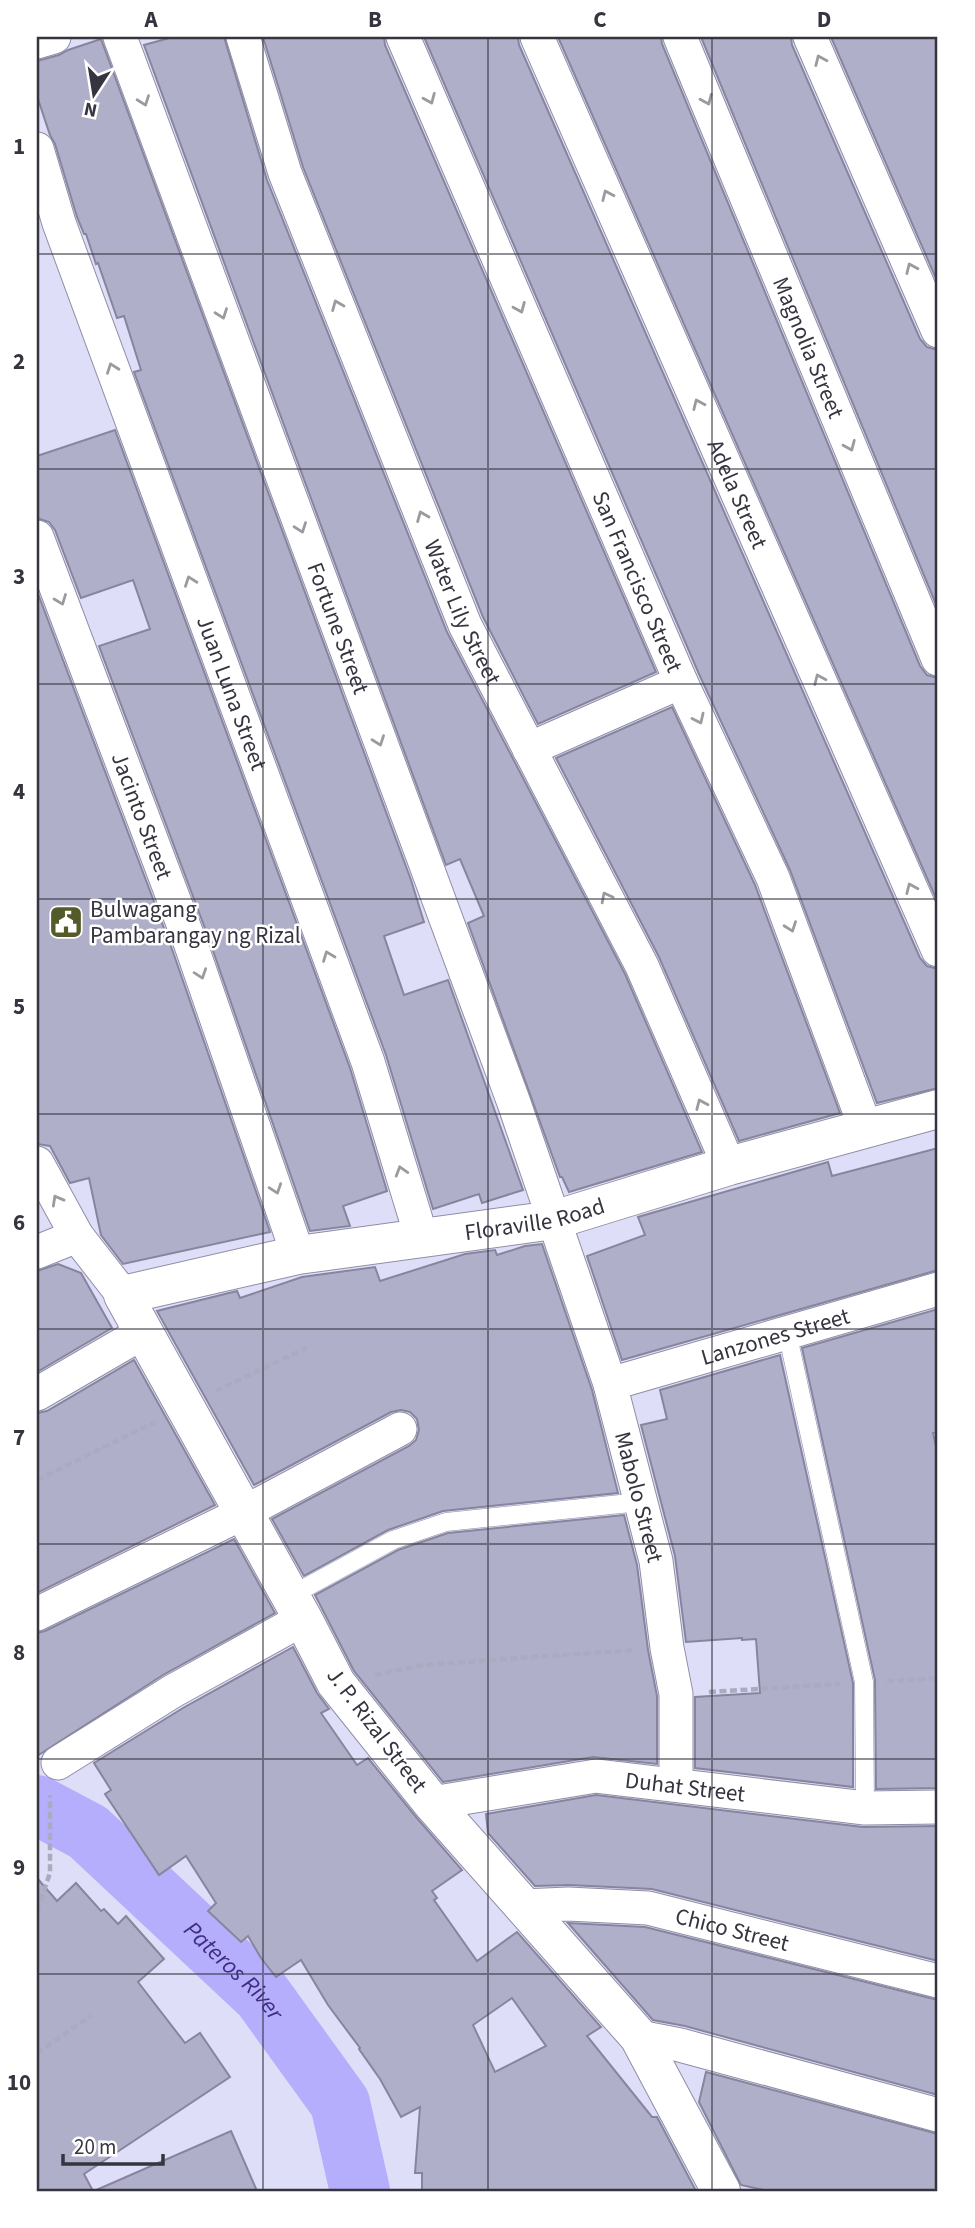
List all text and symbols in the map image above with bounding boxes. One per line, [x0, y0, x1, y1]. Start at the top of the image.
text: A [143, 3, 158, 36]
text: B [368, 3, 382, 36]
text: C [593, 3, 607, 36]
text: D [817, 3, 831, 36]
one-way arrow [814, 55, 828, 67]
north arrow [60, 60, 130, 130]
one-way arrow [422, 92, 436, 105]
one-way arrow [698, 93, 712, 105]
one-way arrow [135, 94, 149, 106]
text: N [82, 95, 100, 124]
text: 1 [13, 130, 25, 163]
one-way arrow [601, 190, 615, 203]
one-way arrow [905, 263, 919, 276]
street label: Magnolia Street [765, 272, 853, 423]
one-way arrow [332, 300, 346, 312]
one-way arrow [512, 301, 526, 314]
one-way arrow [214, 308, 228, 320]
text: 2 [13, 345, 25, 378]
one-way arrow [106, 362, 120, 374]
one-way arrow [692, 399, 706, 411]
street label: Adela Street [699, 434, 776, 554]
one-way arrow [842, 438, 856, 451]
street label: San Francisco Street [584, 486, 691, 677]
one-way arrow [416, 511, 430, 523]
one-way arrow [292, 521, 306, 533]
street label: Water Lily Street [416, 534, 510, 691]
street label: Fortune Street [299, 557, 378, 699]
text: 3 [13, 560, 25, 593]
one-way arrow [184, 576, 198, 588]
one-way arrow [53, 594, 67, 606]
street label: Juan Luna Street [189, 611, 276, 775]
one-way arrow [813, 674, 827, 687]
one-way arrow [691, 712, 705, 724]
one-way arrow [371, 735, 385, 747]
street label: Jacinto Street [103, 747, 181, 884]
text: 4 [13, 775, 25, 808]
one-way arrow [905, 882, 919, 895]
one-way arrow [600, 892, 614, 904]
place label: Bulwagang Pambarangay ng Rizal [90, 893, 301, 952]
public building icon: Bulwagang Pambarangay ng Rizal [47, 903, 85, 941]
one-way arrow [783, 921, 797, 933]
one-way arrow [322, 950, 336, 962]
one-way arrow [193, 967, 207, 980]
text: 5 [13, 990, 25, 1023]
one-way arrow [696, 1098, 710, 1110]
one-way arrow [395, 1165, 409, 1178]
one-way arrow [268, 1182, 282, 1195]
street label: Floraville Road [462, 1189, 609, 1249]
one-way arrow [52, 1195, 65, 1207]
text: 6 [13, 1206, 25, 1239]
street label: Lanzones Street [697, 1299, 854, 1373]
text: 7 [13, 1421, 25, 1454]
street label: Mabolo Street [606, 1428, 672, 1566]
text: 8 [13, 1636, 25, 1669]
street label: J. P. Rizal Street [319, 1660, 435, 1800]
street label: Duhat Street [623, 1763, 747, 1810]
text: 9 [13, 1851, 25, 1884]
street label: Chico Street [672, 1899, 793, 1959]
water label: Pateros River [176, 1913, 293, 2029]
text: 10 [7, 2066, 31, 2099]
scale bar [63, 2123, 163, 2167]
text: 20 m [74, 2132, 116, 2162]

